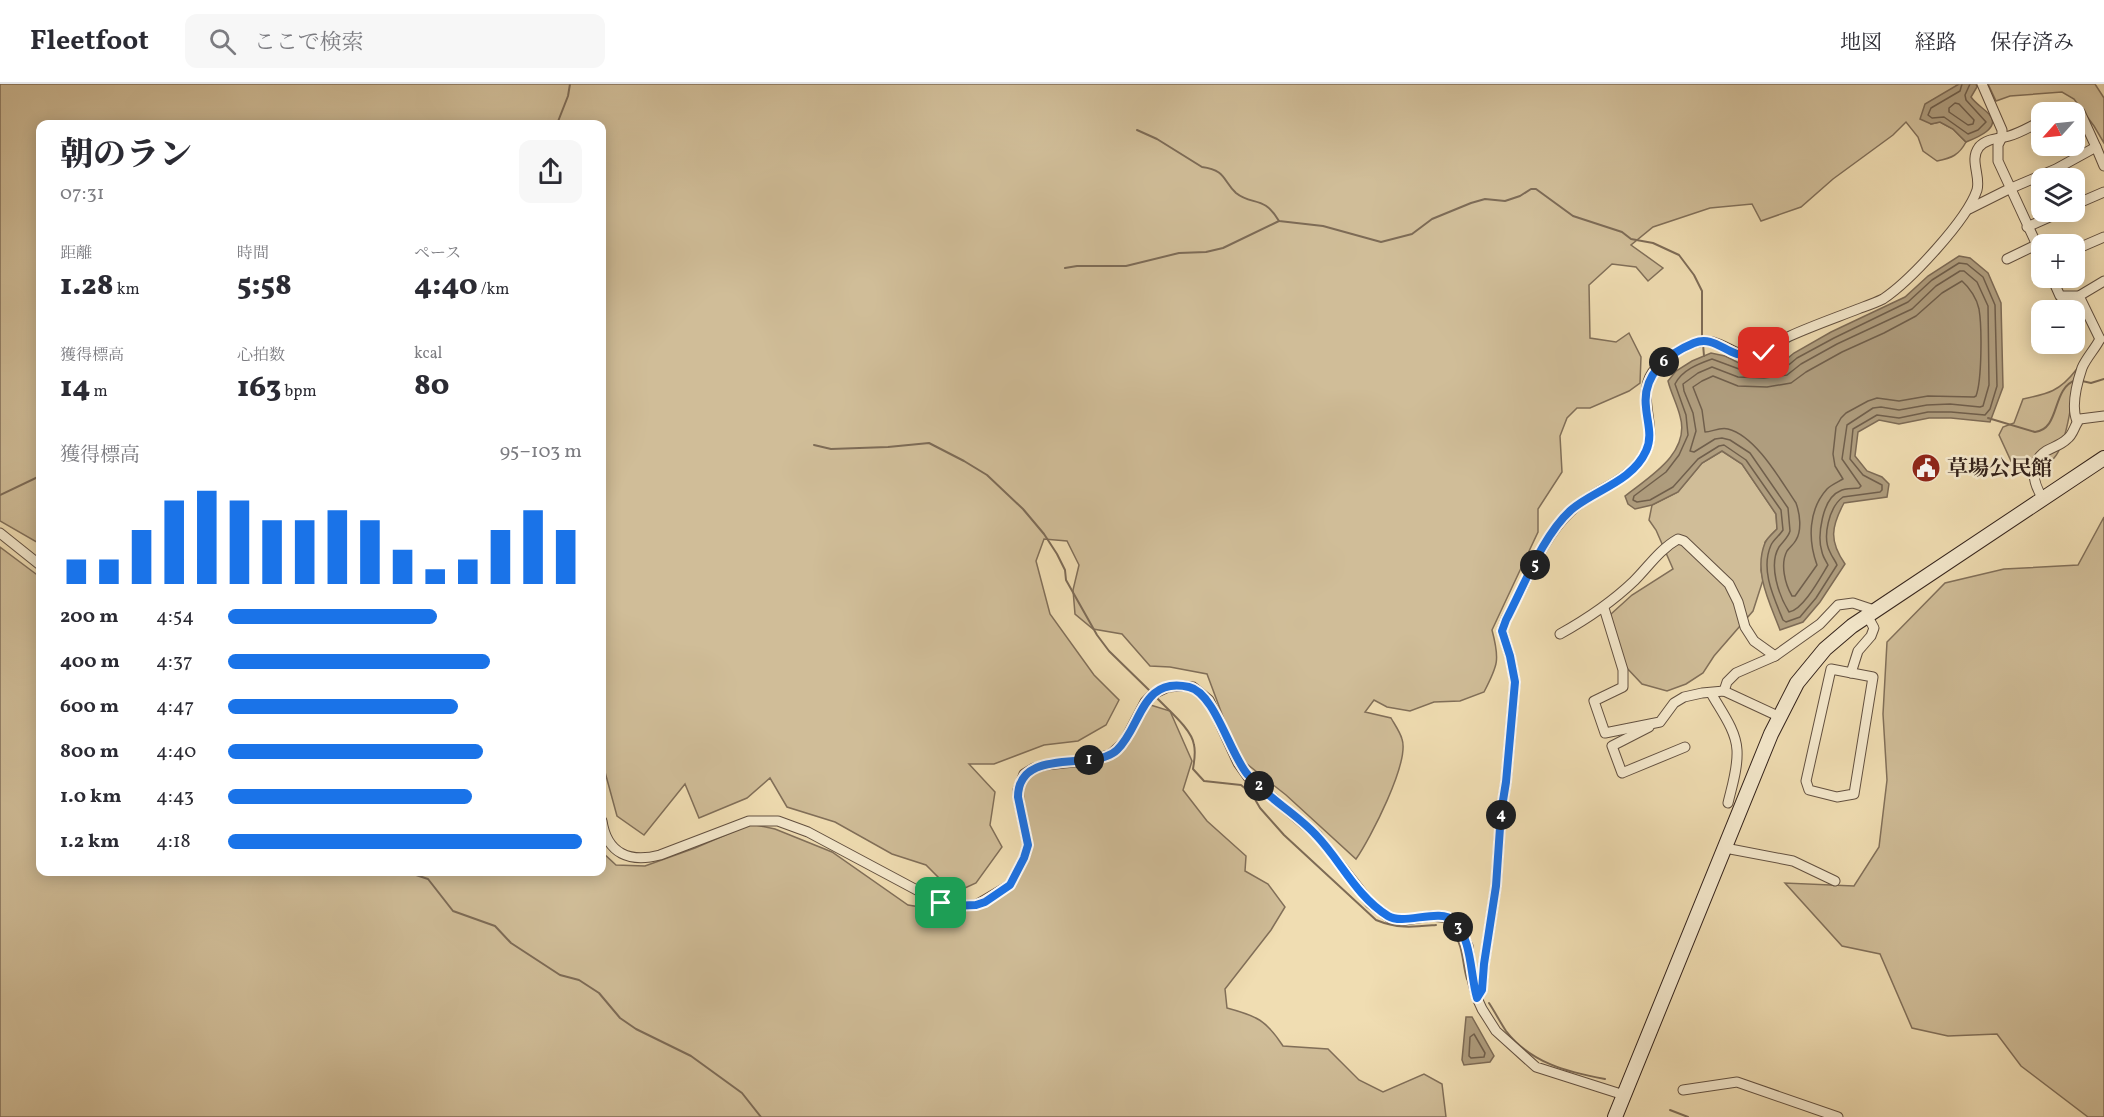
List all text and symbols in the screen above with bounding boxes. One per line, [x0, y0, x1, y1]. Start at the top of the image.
search box [185, 14, 605, 68]
text: Fleetfoot [30, 22, 149, 61]
icon: search [206, 25, 239, 58]
text: ここで検索 [254, 28, 364, 59]
text: 地図 [1840, 29, 1882, 58]
text: 経路 [1915, 29, 1957, 58]
text: 保存済み [1990, 29, 2074, 58]
north arrow [2031, 102, 2085, 156]
map controls [2031, 102, 2085, 354]
text: 朝のラン [60, 134, 192, 180]
button: share [519, 140, 582, 203]
button: layers [2031, 168, 2085, 222]
text: 07:31 [60, 180, 104, 208]
button: + [2031, 234, 2085, 288]
text: 距離 [60, 243, 92, 265]
text: 時間 [237, 243, 269, 265]
text: ペース [414, 243, 461, 265]
text: 1.28 [60, 265, 114, 307]
text: 5:58 [237, 265, 292, 307]
text: 4:40 [414, 265, 478, 307]
text: km [114, 279, 140, 301]
text: /km [478, 279, 509, 301]
button: − [2031, 300, 2085, 354]
pin [1738, 327, 1789, 378]
icon: check [1747, 336, 1780, 369]
text: kcal [414, 343, 442, 365]
text: 獲得標高 [60, 345, 124, 367]
text: 心拍数 [237, 345, 285, 367]
pin: 6 [1649, 347, 1679, 377]
text: 6 [1660, 351, 1668, 373]
text: 80 [414, 365, 450, 407]
text: 14 [60, 367, 90, 409]
text: 163 [237, 367, 281, 409]
text: m [90, 381, 108, 403]
text: bpm [281, 381, 317, 403]
text: 95–103 m [500, 438, 582, 466]
text: 獲得標高 [60, 442, 140, 470]
public building icon: 草場公民館 [1910, 452, 1942, 484]
place label: 草場公民館 [1947, 455, 2052, 484]
pin: 5 [1520, 550, 1550, 580]
text: 5 [1531, 554, 1539, 576]
text: 200 m [60, 603, 118, 631]
text: 4:54 [156, 603, 194, 631]
text: 400 m [60, 648, 120, 676]
text: 4:37 [156, 648, 193, 676]
text: 600 m [60, 693, 119, 721]
text: 4:47 [156, 693, 194, 721]
text: 800 m [60, 738, 119, 766]
text: 4:40 [156, 738, 196, 766]
pin: 1 [1074, 745, 1104, 775]
text: 1 [1086, 749, 1092, 771]
pin: 2 [1244, 771, 1274, 801]
text: 2 [1255, 775, 1263, 797]
text: 1.0 km [60, 783, 122, 811]
text: 4:43 [156, 783, 194, 811]
pin: 4 [1486, 800, 1516, 830]
text: 4 [1496, 804, 1506, 826]
text: 1.2 km [60, 828, 120, 856]
text: 4:18 [156, 828, 191, 856]
pin [915, 877, 966, 928]
icon: arrive [924, 886, 957, 919]
pin: 3 [1443, 912, 1473, 942]
text: 3 [1454, 916, 1462, 938]

